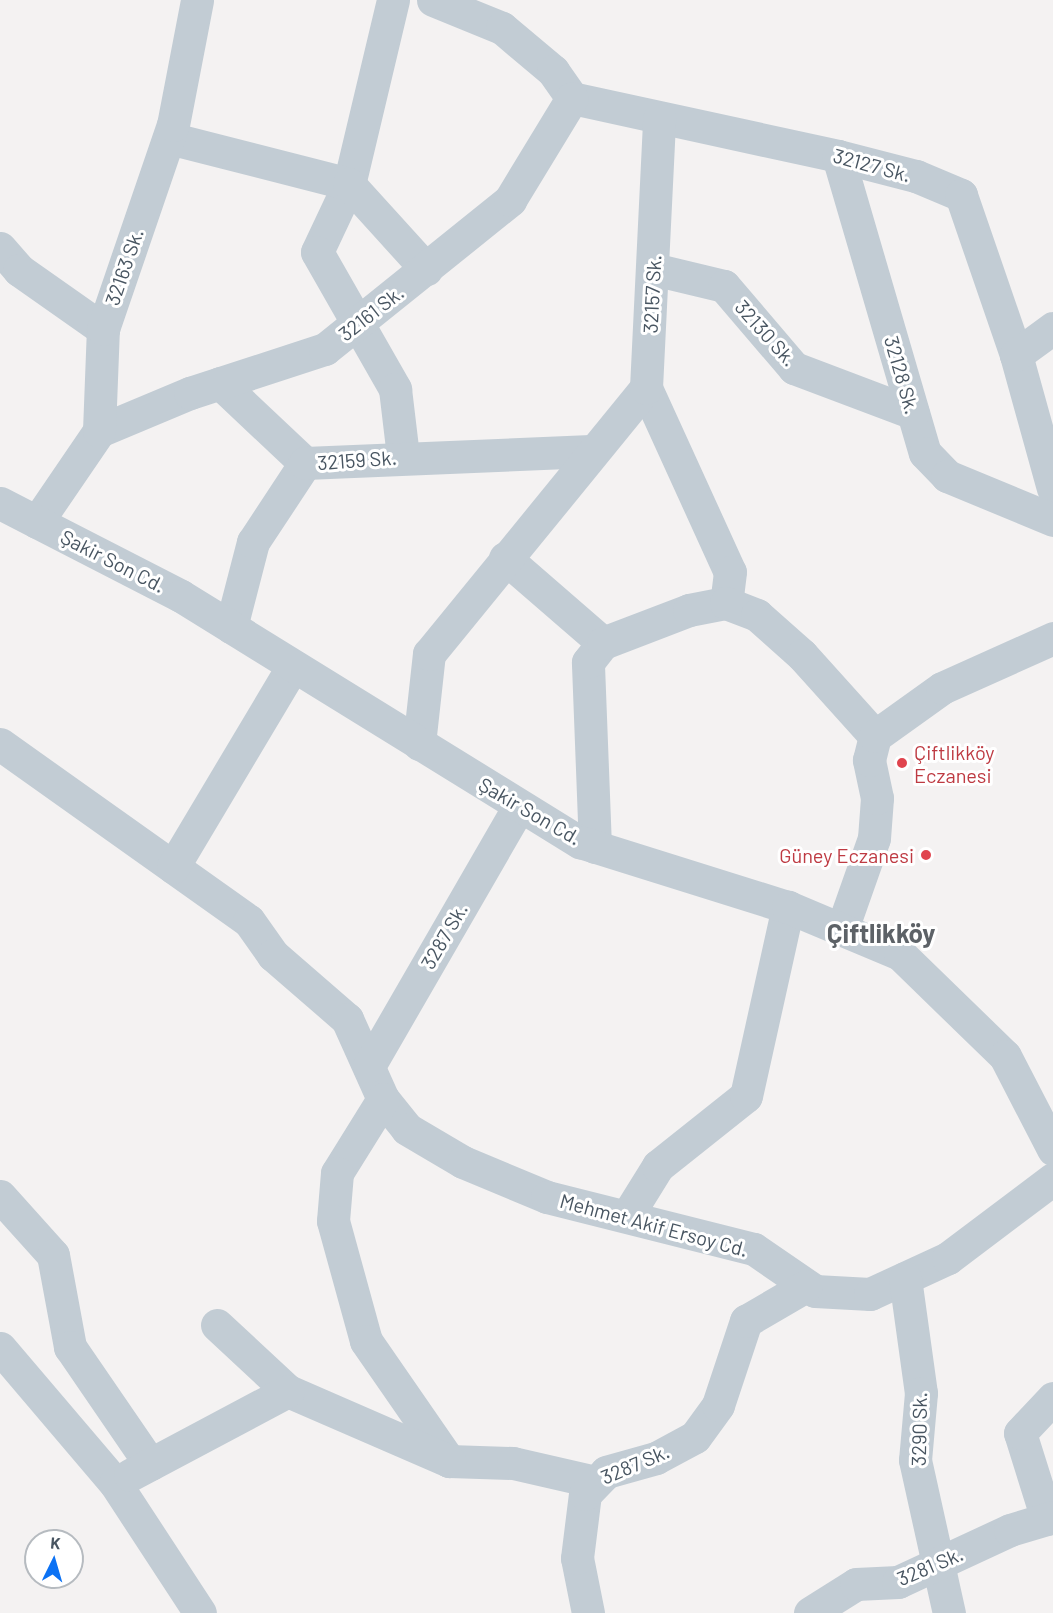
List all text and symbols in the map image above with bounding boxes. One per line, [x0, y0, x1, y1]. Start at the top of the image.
street label: 32127 Sk. [831, 143, 913, 187]
street label: 32163 Sk. [100, 225, 148, 309]
street label: 32157 Sk. [638, 254, 666, 334]
street label: 32161 Sk. [334, 280, 408, 346]
street label: 32130 Sk. [730, 295, 802, 371]
street label: 32128 Sk. [879, 333, 925, 417]
street label: 32159 Sk. [316, 445, 398, 475]
street label: Şakir Son Cd. [57, 524, 169, 598]
place label: Çiftlikköy Eczanesi [914, 740, 995, 787]
marker: Çiftlikköy Eczanesi [895, 756, 909, 770]
street label: Şakir Son Cd. [475, 772, 585, 850]
place label: Güney Eczanesi [779, 843, 914, 867]
marker: Güney Eczanesi [919, 848, 933, 862]
street label: 3287 Sk. [416, 899, 472, 973]
district label: Çiftlikköy [827, 917, 935, 949]
street label: Mehmet Akif Ersoy Cd. [557, 1188, 751, 1262]
street label: 3290 Sk. [906, 1392, 932, 1466]
street label: 3287 Sk. [597, 1439, 673, 1489]
north arrow [24, 1529, 84, 1589]
text: K [50, 1533, 61, 1552]
street label: 3281 Sk. [893, 1541, 967, 1591]

